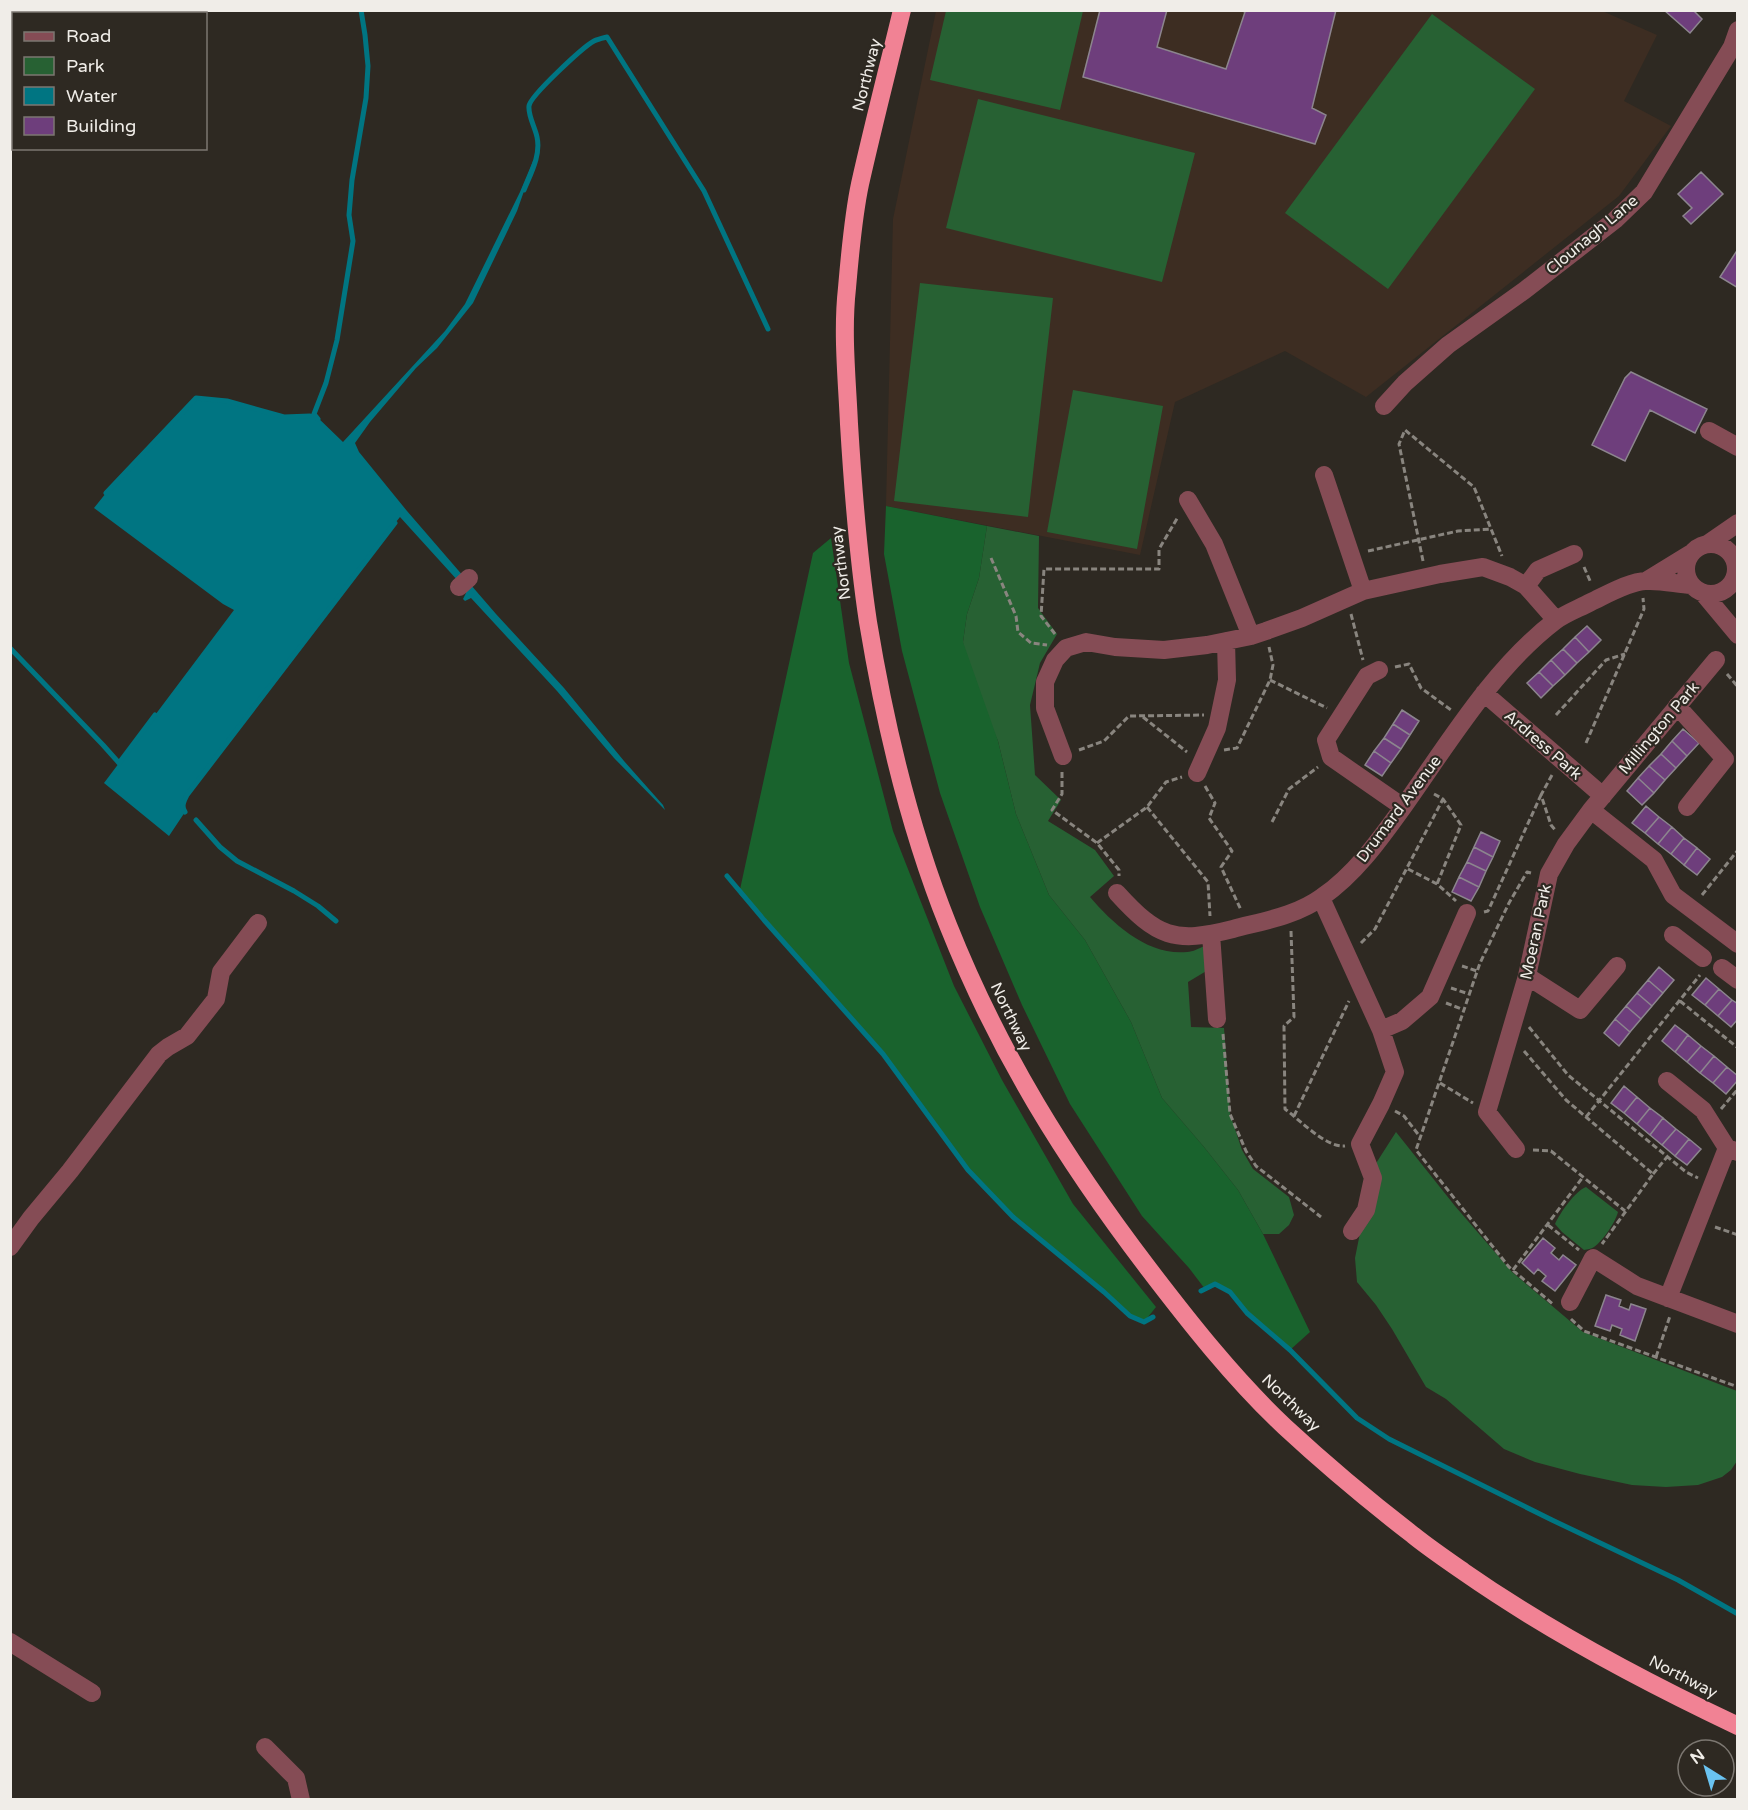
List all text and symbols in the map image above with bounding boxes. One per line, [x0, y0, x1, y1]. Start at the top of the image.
legend [12, 12, 207, 150]
text: Road [66, 25, 111, 47]
street label: Northway [848, 36, 886, 113]
text: Park [66, 55, 105, 77]
text: Water [66, 85, 117, 107]
text: Building [66, 115, 136, 137]
street label: Clounagh Lane [1542, 191, 1642, 279]
street label: Northway [827, 525, 855, 601]
street label: Millington Park [1614, 677, 1704, 778]
street label: Ardress Park [1500, 706, 1586, 784]
street label: Drumard Avenue [1352, 752, 1446, 866]
street label: Moeran Park [1516, 882, 1556, 982]
street label: Northway [986, 979, 1036, 1055]
street label: Northway [1257, 1370, 1325, 1436]
street label: Northway [1645, 1651, 1721, 1703]
north arrow [1676, 1738, 1736, 1798]
text: N [1686, 1745, 1709, 1769]

